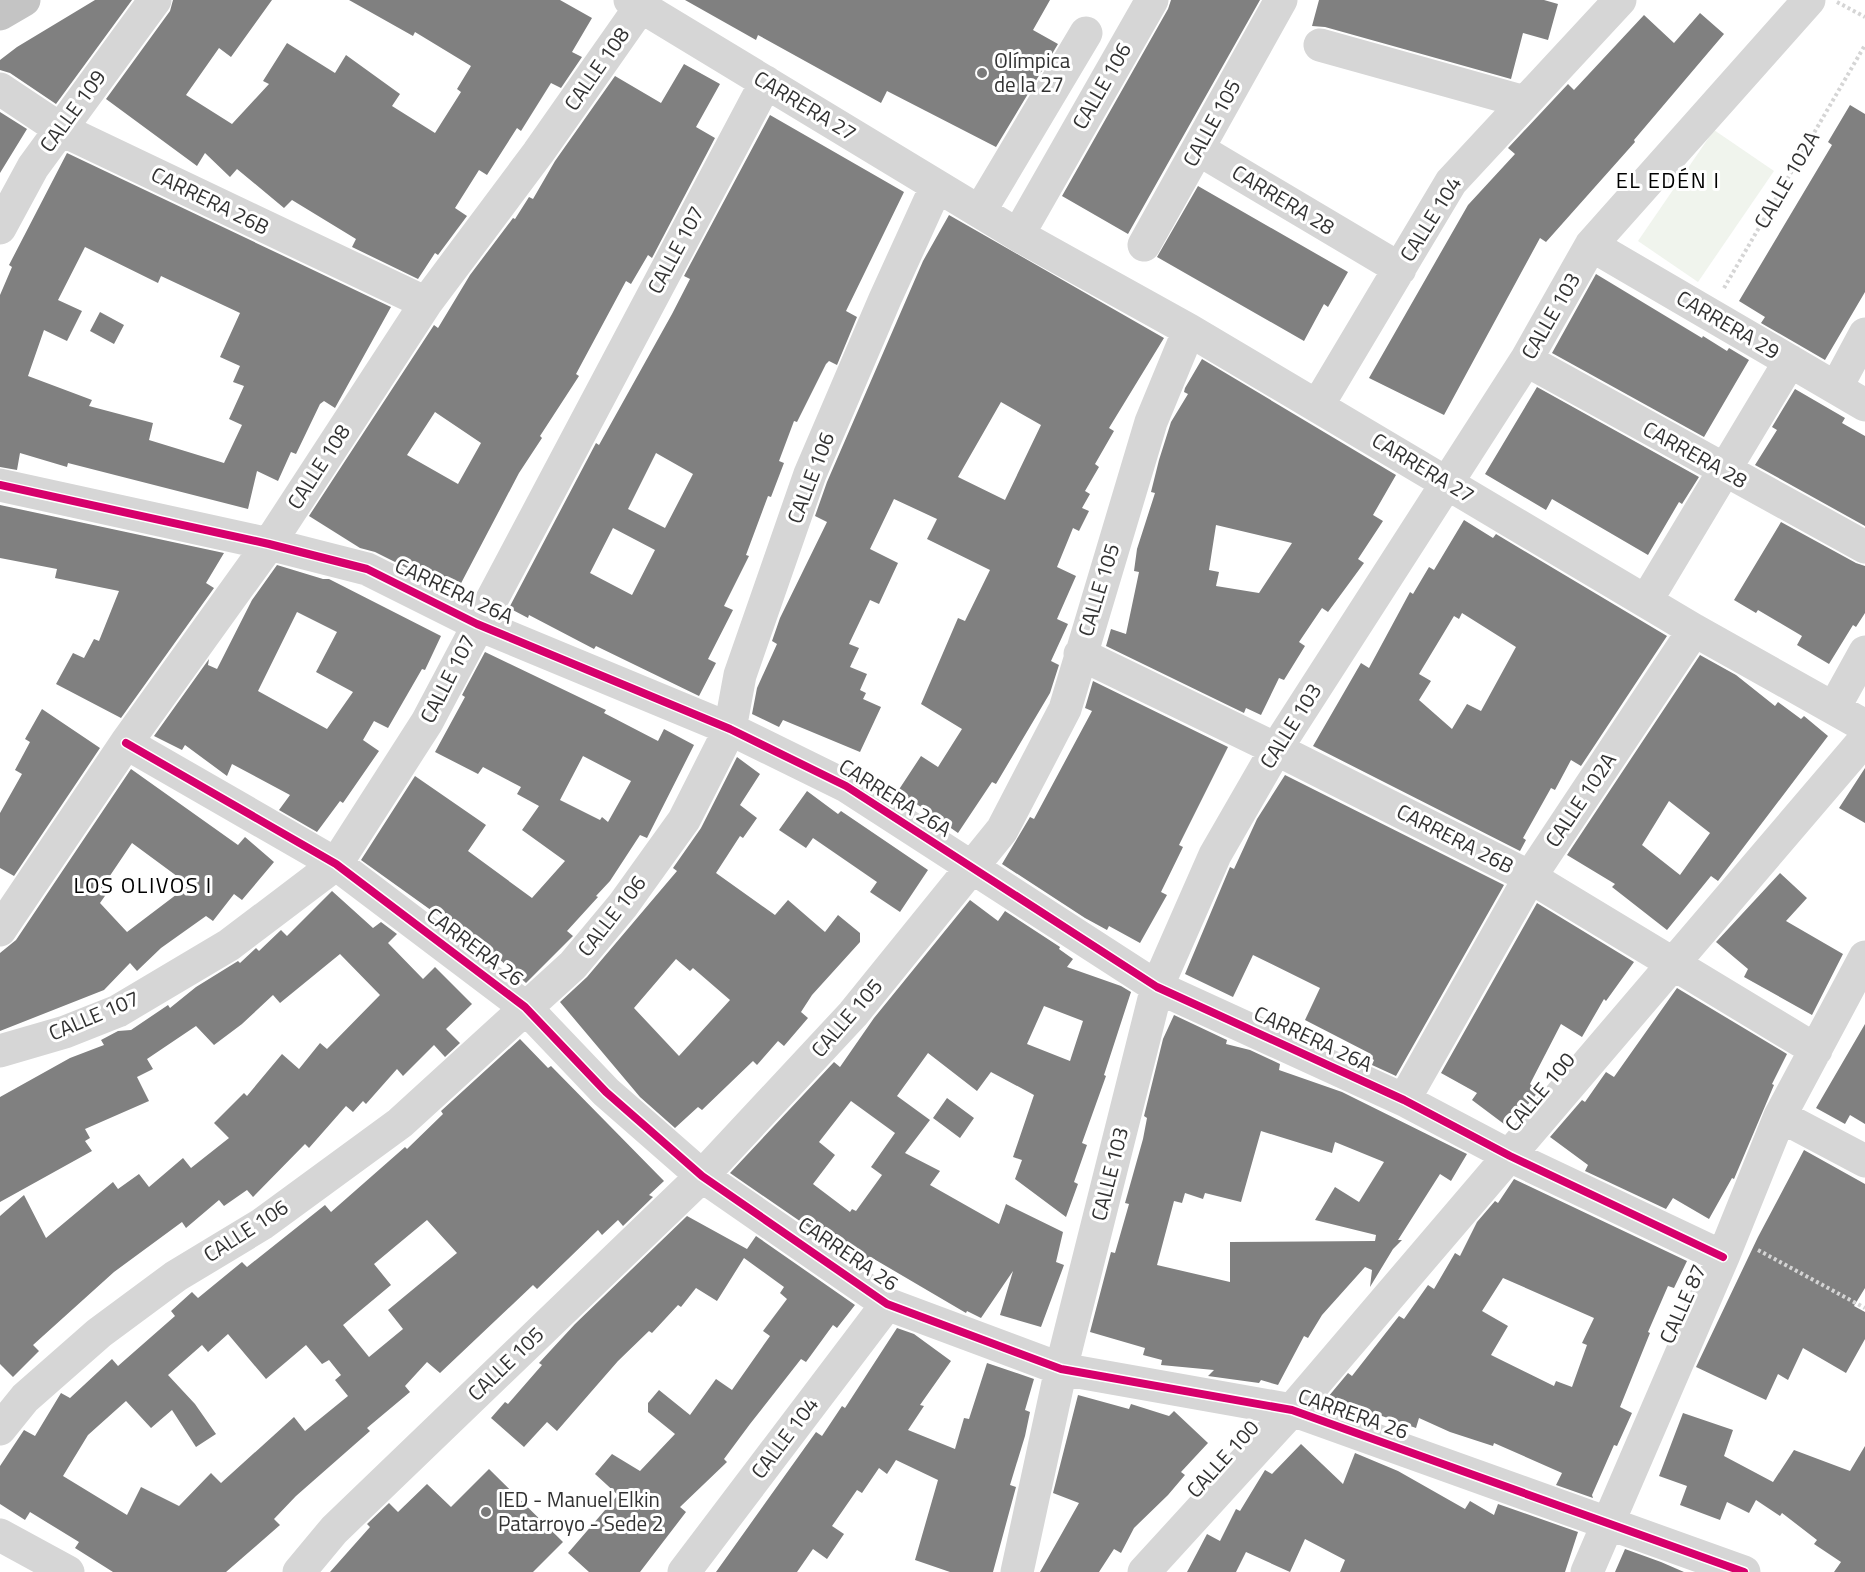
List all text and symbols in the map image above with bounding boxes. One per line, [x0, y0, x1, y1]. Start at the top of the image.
street label: CALLE 108 [556, 20, 637, 117]
street label: CALLE 106 [1063, 36, 1139, 135]
place label: Olímpica de la 27 [994, 44, 1071, 100]
street label: CALLE 109 [31, 62, 113, 158]
street label: CARRERA 27 [748, 62, 863, 148]
marker: Olímpica de la 27 [975, 66, 989, 80]
street label: CALLE 105 [1174, 73, 1248, 172]
street label: CALLE 102A [1745, 124, 1827, 234]
street label: CARRERA 28 [1226, 156, 1341, 243]
street label: CARRERA 26B [146, 158, 275, 242]
district label: EL EDÉN I [1616, 163, 1720, 197]
street label: CALLE 104 [1391, 169, 1469, 267]
street label: CALLE 107 [639, 200, 712, 299]
street label: CALLE 103 [1512, 266, 1588, 365]
street label: CARRERA 29 [1671, 282, 1786, 367]
street label: CARRERA 28 [1637, 412, 1754, 496]
street label: CALLE 108 [279, 417, 358, 515]
street label: CARRERA 27 [1366, 424, 1481, 510]
street label: CALLE 106 [778, 427, 842, 528]
street label: CALLE 105 [1069, 539, 1127, 640]
street label: CARRERA 26A [390, 549, 519, 632]
street label: CALLE 107 [411, 629, 483, 728]
street label: CALLE 103 [1251, 676, 1329, 774]
street label: CALLE 102A [1537, 745, 1624, 853]
street label: CARRERA 26A [833, 750, 958, 845]
street label: CARRERA 26B [1391, 795, 1520, 881]
district label: LOS OLIVOS I [73, 868, 213, 902]
street label: CALLE 106 [569, 868, 653, 963]
street label: CARRERA 26 [420, 899, 531, 994]
street label: CALLE 105 [803, 971, 890, 1064]
street label: CALLE 107 [43, 982, 144, 1048]
street label: CARRERA 26A [1249, 997, 1378, 1080]
street label: CALLE 100 [1496, 1044, 1582, 1138]
street label: CALLE 103 [1082, 1124, 1136, 1224]
street label: CALLE 106 [197, 1191, 294, 1270]
street label: CARRERA 26 [792, 1208, 905, 1299]
street label: CALLE 87 [1650, 1259, 1714, 1348]
street label: CALLE 105 [460, 1319, 551, 1408]
street label: CARRERA 26 [1294, 1379, 1413, 1447]
street label: CALLE 104 [743, 1390, 826, 1485]
street label: CALLE 100 [1178, 1412, 1266, 1505]
place label: IED - Manuel Elkin Patarroyo - Sede 2 [498, 1483, 664, 1539]
marker: IED - Manuel Elkin Patarroyo - Sede 2 [479, 1505, 493, 1519]

